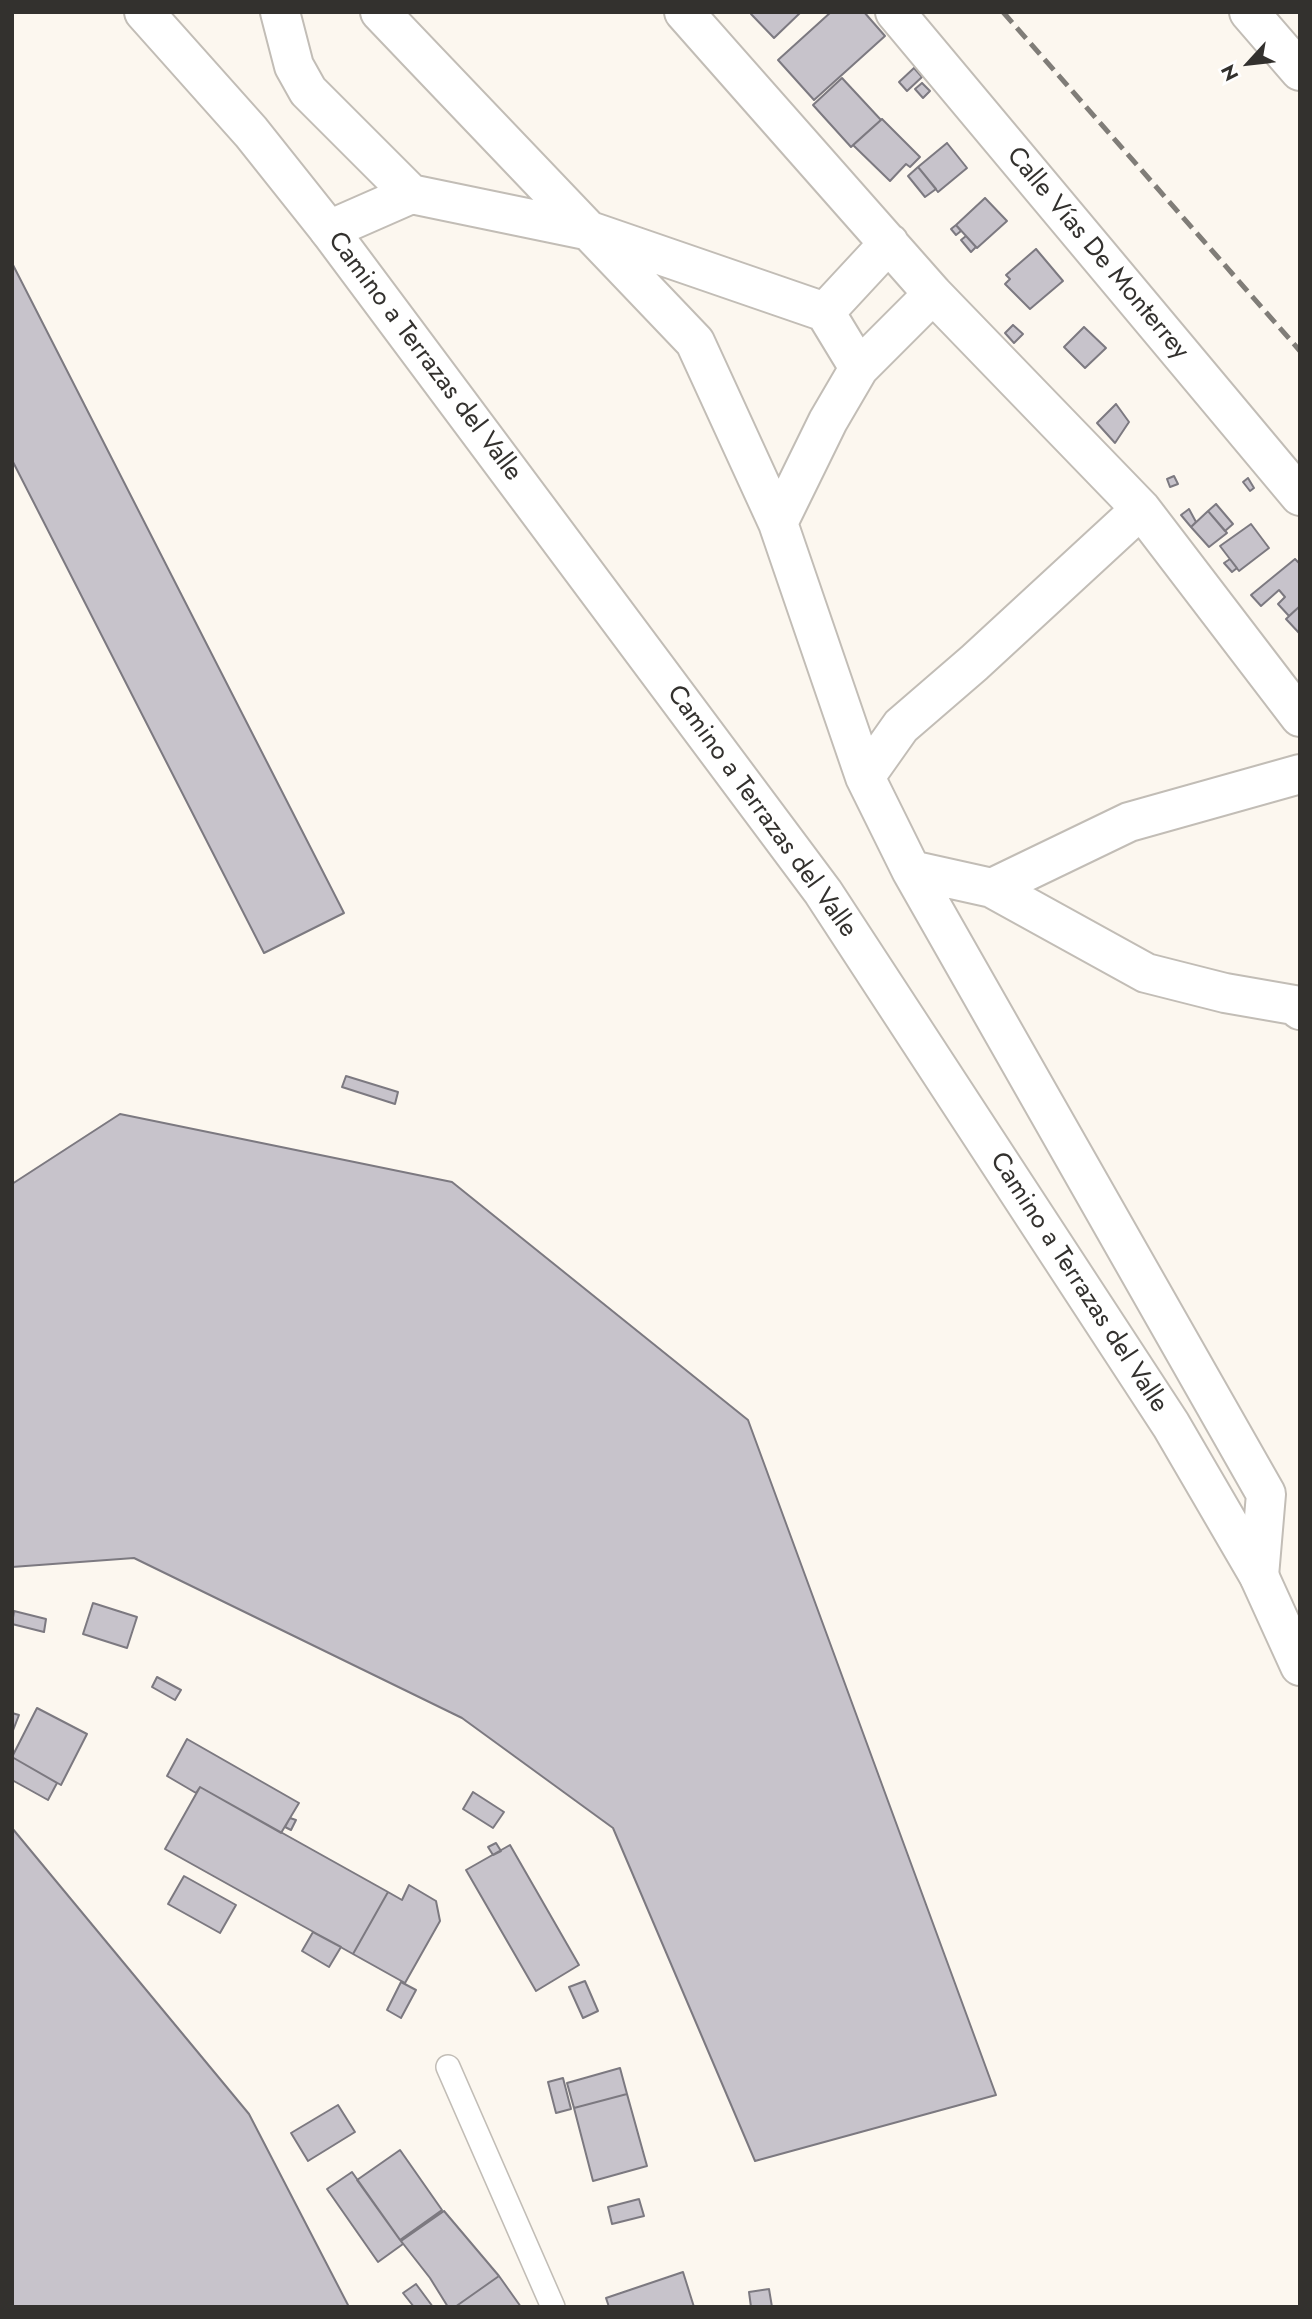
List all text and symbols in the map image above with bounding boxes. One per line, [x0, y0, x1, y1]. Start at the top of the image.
north arrow [1214, 28, 1284, 98]
text: N [1214, 60, 1245, 86]
street label: Calle Vías De Monterrey [999, 142, 1195, 366]
street label: Camino a Terrazas del Valle [320, 226, 528, 488]
street label: Camino a Terrazas del Valle [659, 680, 863, 944]
street label: Camino a Terrazas del Valle [982, 1147, 1174, 1419]

